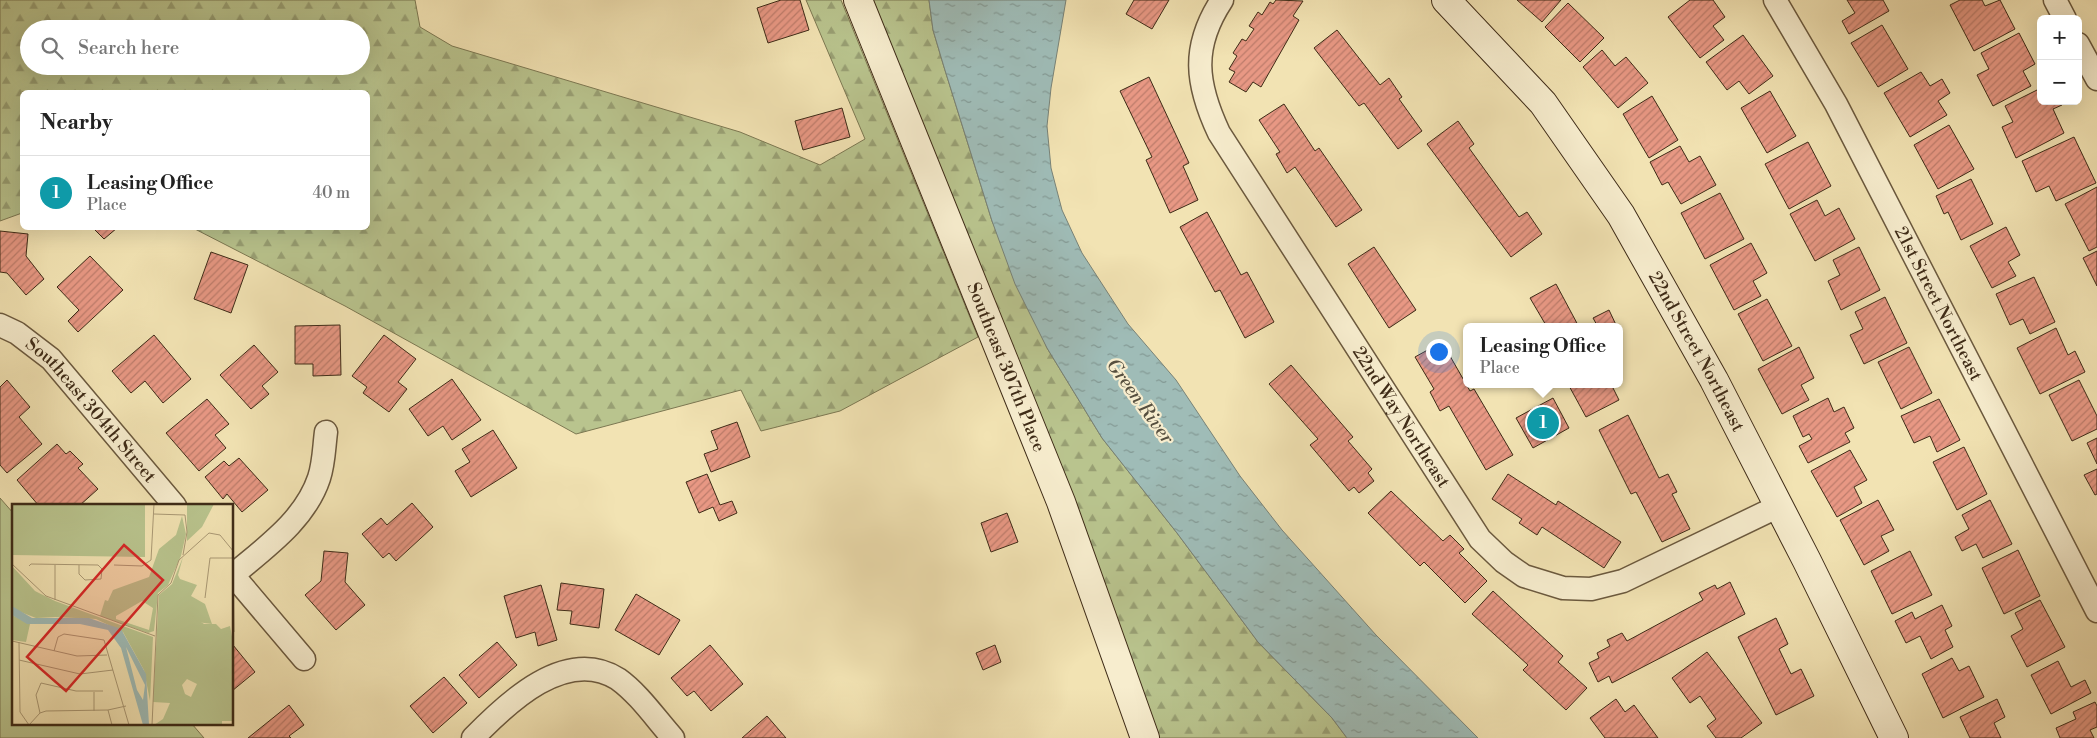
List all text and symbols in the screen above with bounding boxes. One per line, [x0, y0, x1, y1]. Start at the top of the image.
map controls [2037, 15, 2082, 105]
button: + [2037, 15, 2082, 60]
search box [20, 20, 370, 75]
icon: search [38, 34, 66, 62]
text: Search here [78, 36, 179, 60]
button: − [2037, 60, 2082, 105]
text: Nearby [40, 110, 113, 136]
text: Leasing Office [87, 171, 213, 195]
text: 1 [52, 183, 60, 203]
text: 40 m [313, 183, 350, 203]
text: Place [87, 195, 127, 215]
street label: 21st Street Northeast [1889, 222, 1988, 385]
street label: 22nd Street Northeast [1644, 267, 1750, 436]
street label: Southeast 307th Place [962, 279, 1051, 455]
popup [1463, 323, 1623, 388]
street label: Southeast 304th Street [21, 332, 162, 488]
text: Leasing Office [1480, 334, 1606, 358]
your location [1426, 339, 1452, 365]
street label: 22nd Way Northeast [1348, 342, 1456, 492]
water label: Green River [1101, 354, 1180, 449]
text: Place [1480, 358, 1520, 378]
pin: 1 [1527, 404, 1559, 442]
inset map [12, 504, 234, 726]

